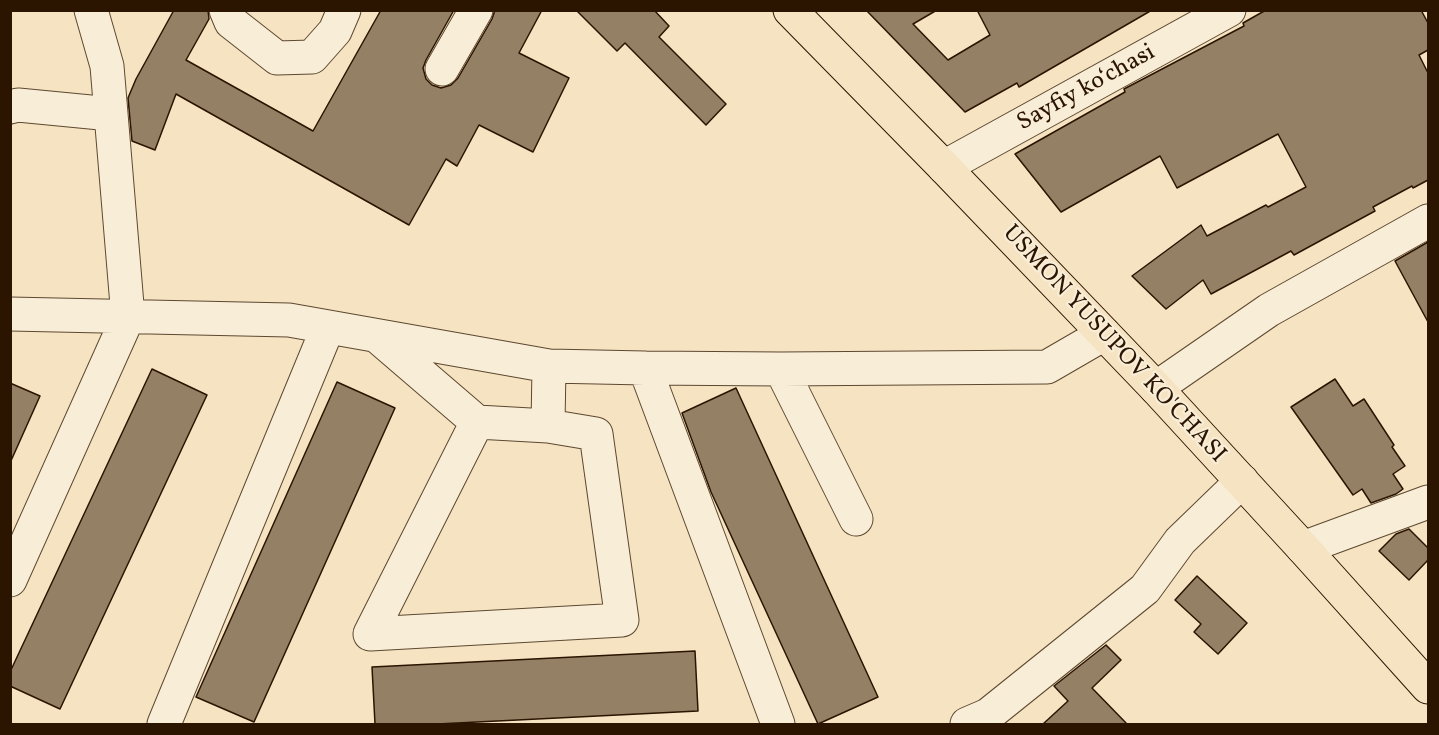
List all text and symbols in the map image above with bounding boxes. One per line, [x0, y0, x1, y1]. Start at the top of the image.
street label: Sayfiy koʻchasi [1013, 39, 1161, 139]
street label: USMON YUSUPOV KO'CHASI [995, 220, 1231, 470]

